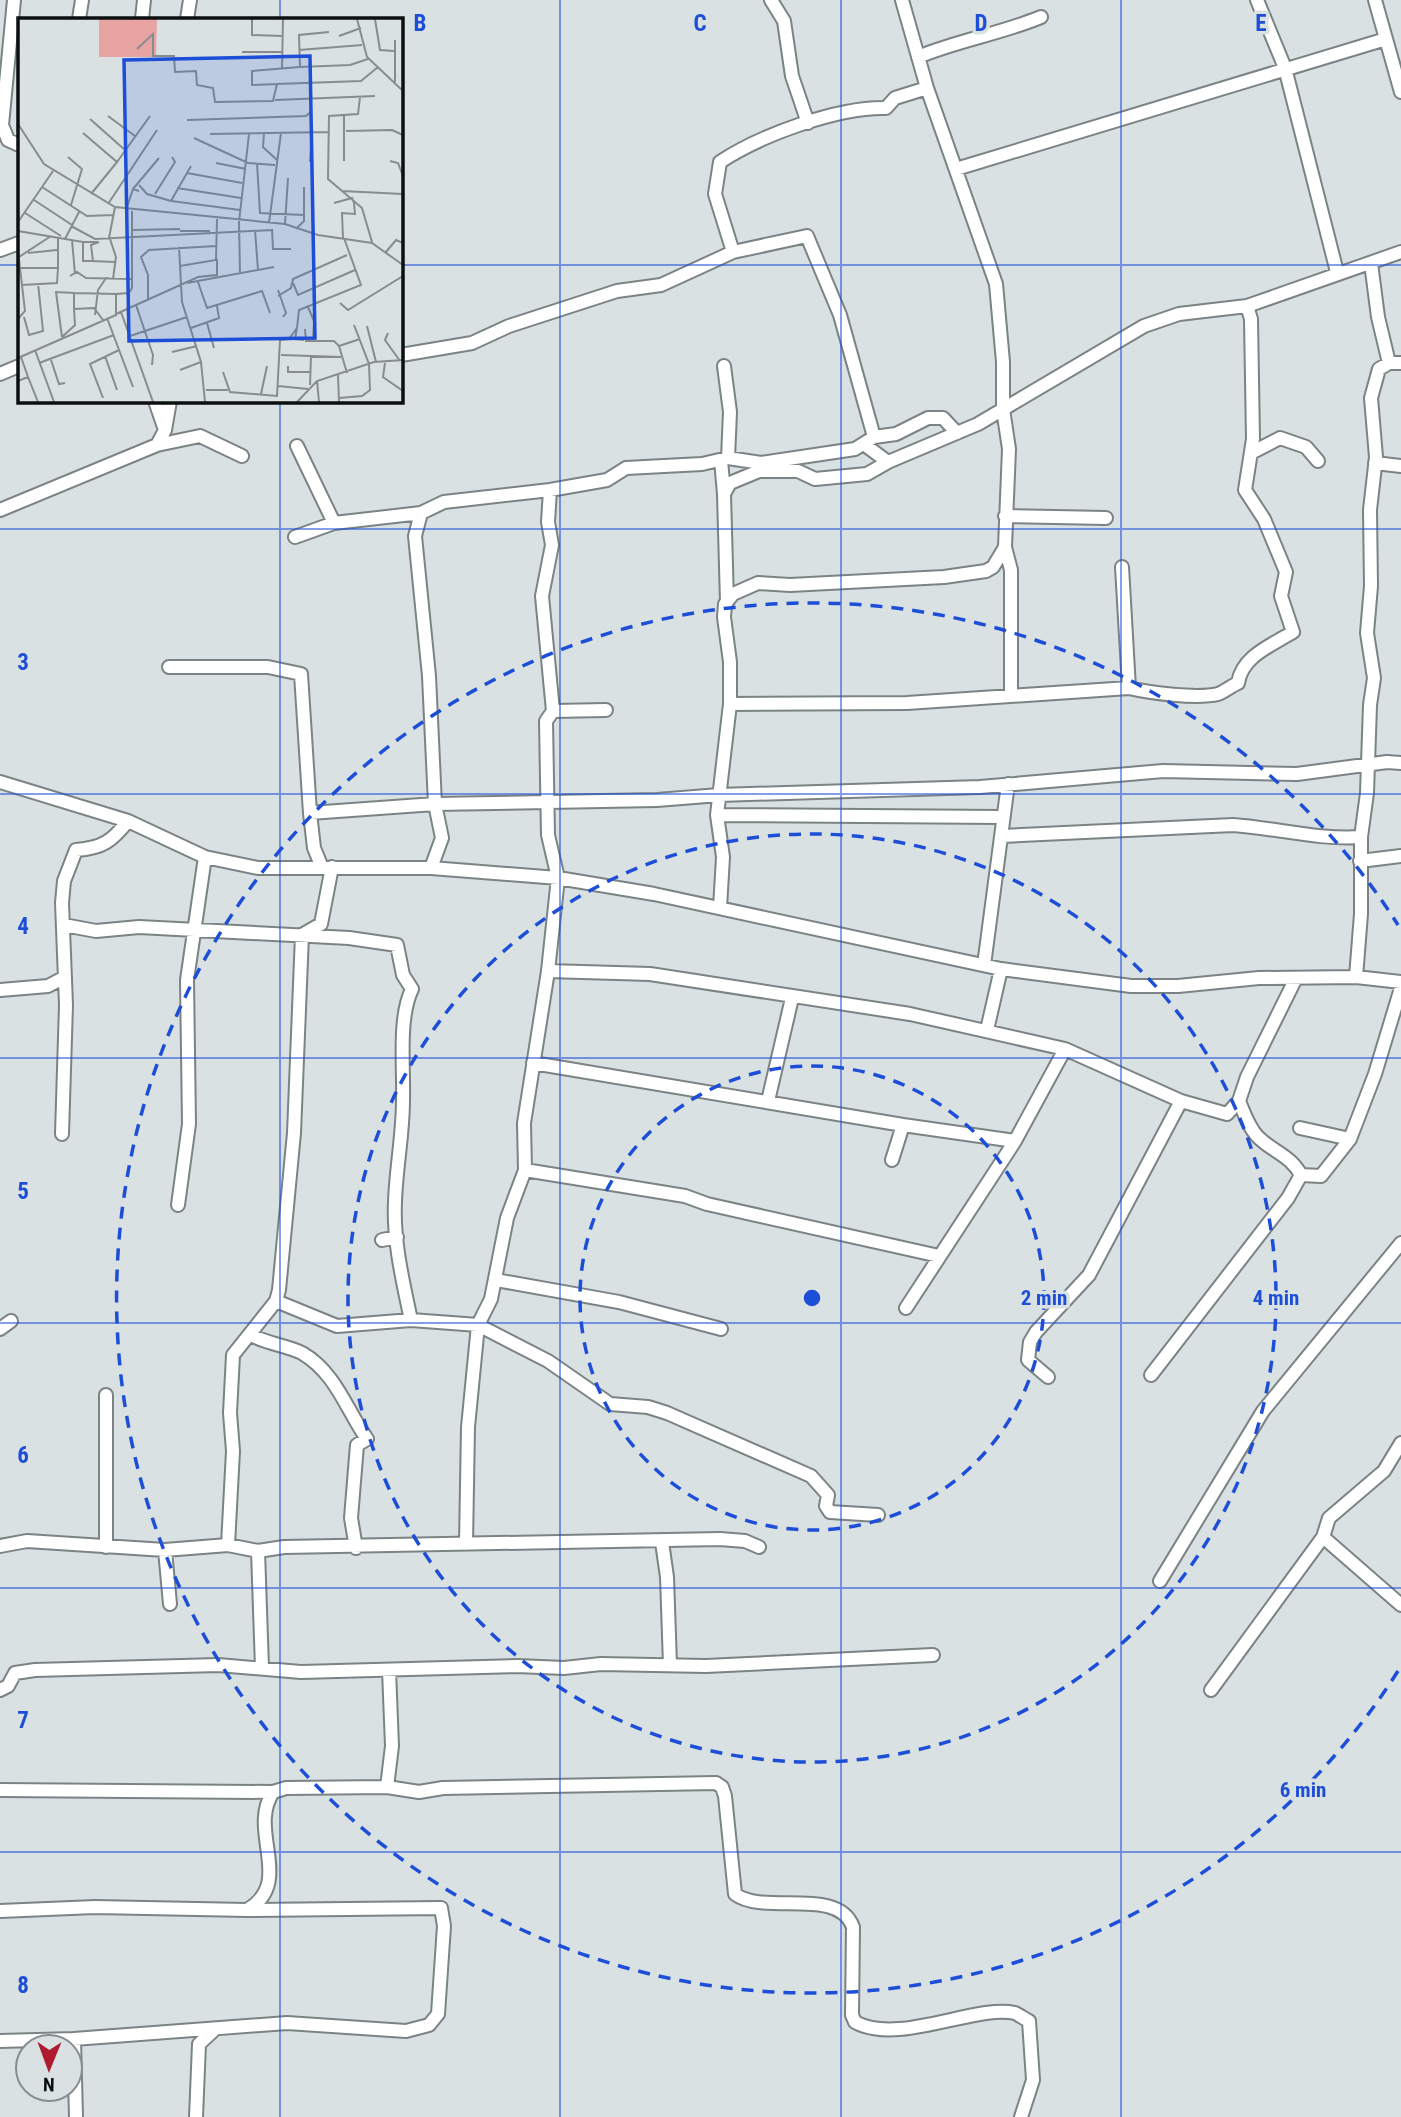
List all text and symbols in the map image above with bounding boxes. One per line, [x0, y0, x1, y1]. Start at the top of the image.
text: B [414, 10, 426, 37]
text: C [693, 10, 707, 37]
text: D [975, 10, 988, 37]
text: E [1255, 10, 1267, 37]
inset map [18, 18, 402, 402]
text: 3 [17, 649, 29, 676]
text: 4 [17, 913, 29, 940]
text: 5 [17, 1178, 29, 1205]
centre of rings [800, 1286, 824, 1310]
text: 2 min [1021, 1286, 1067, 1310]
text: 4 min [1253, 1286, 1299, 1310]
text: 6 [17, 1442, 29, 1469]
text: 7 [17, 1707, 29, 1734]
text: 6 min [1280, 1778, 1326, 1802]
text: 8 [17, 1972, 29, 1999]
north arrow [14, 2033, 84, 2103]
text: N [43, 2073, 55, 2096]

